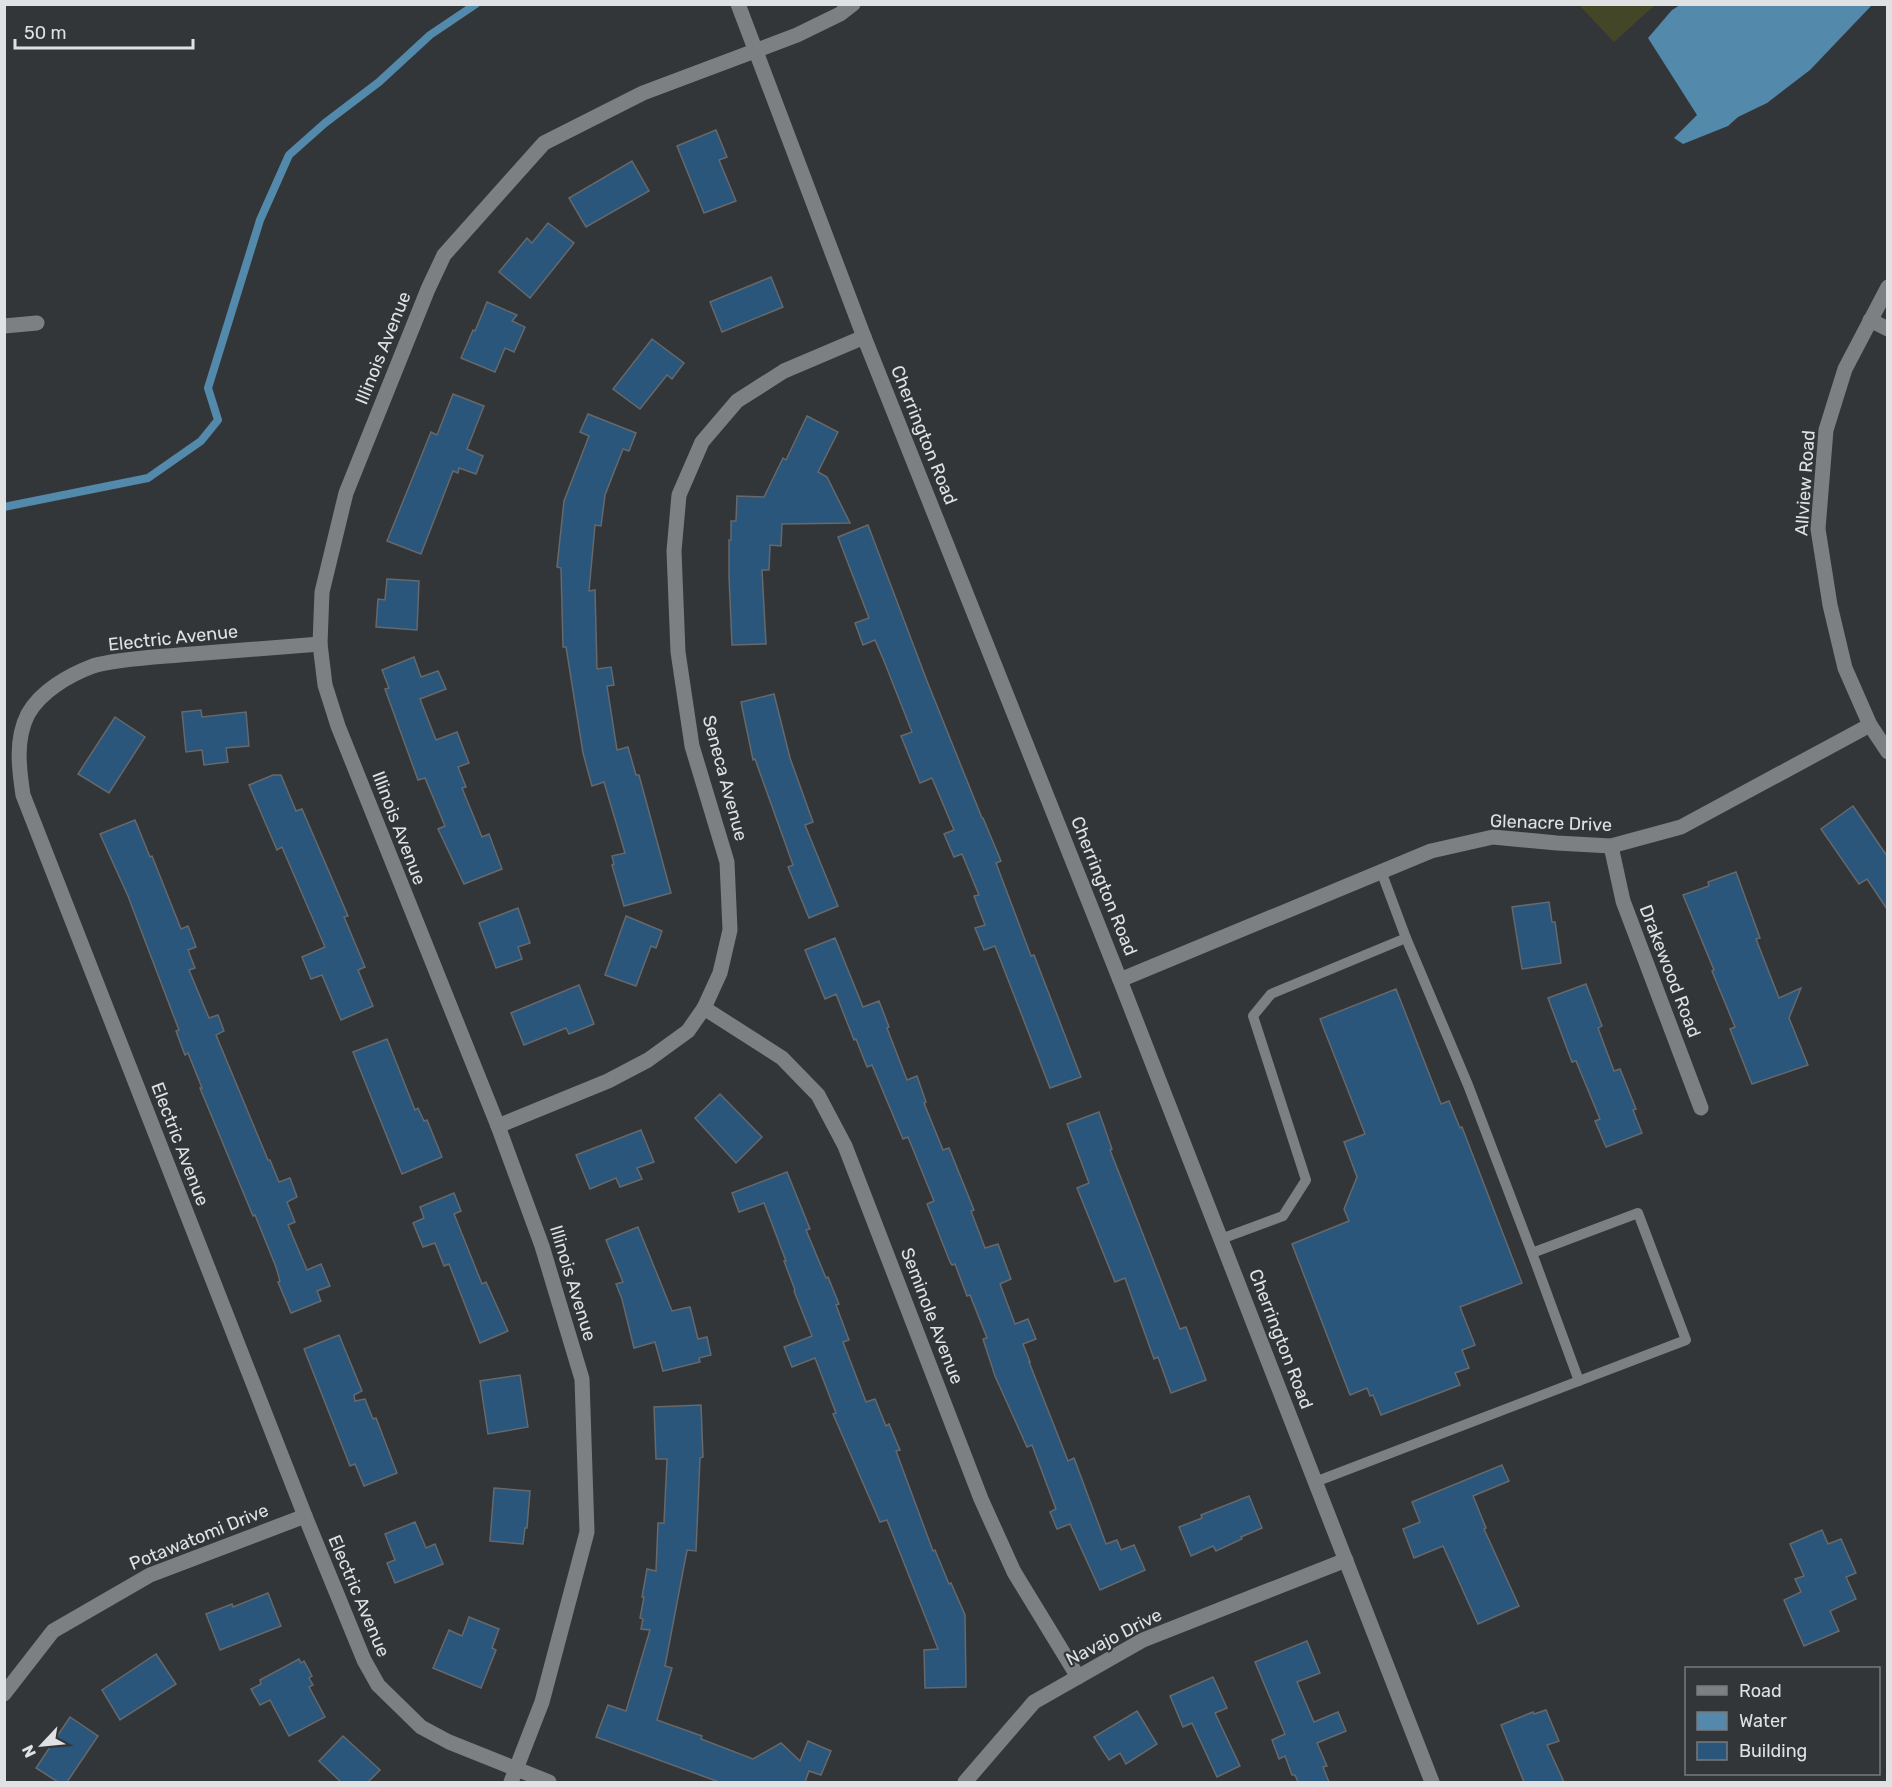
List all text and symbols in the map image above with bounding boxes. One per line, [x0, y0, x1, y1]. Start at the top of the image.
scale bar [15, 12, 194, 50]
text: 50 m [24, 22, 67, 44]
street label: Illinois Avenue [350, 288, 416, 408]
street label: Cherrington Road [886, 362, 962, 508]
street label: Allview Road [1790, 429, 1820, 537]
street label: Electric Avenue [107, 620, 239, 656]
street label: Seneca Avenue [698, 713, 752, 843]
street label: Illinois Avenue [367, 768, 431, 888]
street label: Glenacre Drive [1490, 810, 1612, 836]
street label: Cherrington Road [1066, 813, 1142, 959]
street label: Drakewood Road [1635, 902, 1705, 1040]
street label: Electric Avenue [146, 1079, 214, 1209]
street label: Illinois Avenue [545, 1223, 601, 1343]
street label: Seminole Avenue [896, 1245, 968, 1387]
street label: Cherrington Road [1244, 1266, 1318, 1412]
street label: Potawatomi Drive [126, 1499, 272, 1575]
street label: Electric Avenue [323, 1532, 395, 1660]
street label: Navajo Drive [1062, 1603, 1166, 1671]
legend [1685, 1667, 1880, 1775]
text: Road [1739, 1680, 1782, 1702]
text: Water [1739, 1710, 1787, 1732]
north arrow [12, 1715, 72, 1775]
text: Building [1739, 1740, 1807, 1762]
text: N [18, 1742, 40, 1761]

